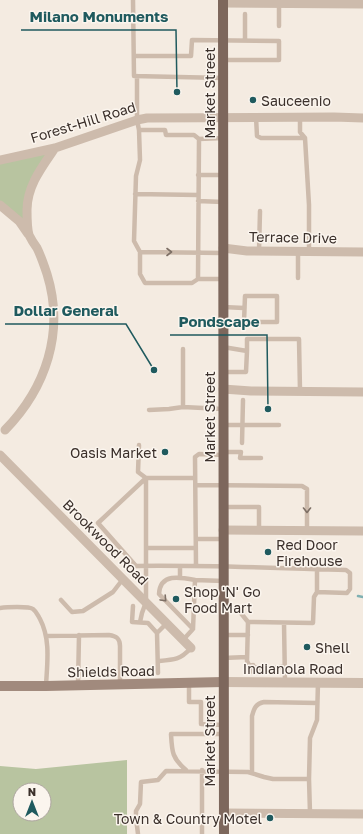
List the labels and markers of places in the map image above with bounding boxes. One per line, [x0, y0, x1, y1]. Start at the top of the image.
callout: Milano Monuments [21, 3, 176, 30]
place label: Sauceenio [261, 92, 331, 109]
marker: Sauceenio [248, 95, 258, 105]
callout: Dollar General [5, 297, 126, 324]
callout: Pondscape [170, 308, 267, 335]
place label: Oasis Market [70, 444, 157, 461]
marker: Oasis Market [160, 447, 170, 457]
place label: Red Door Firehouse [276, 536, 343, 569]
marker: Red Door Firehouse [263, 547, 273, 557]
place label: Shop 'N' Go Food Mart [184, 583, 261, 616]
marker: Shop 'N' Go Food Mart [171, 594, 181, 604]
place label: Shell [315, 639, 350, 656]
marker: Shell [302, 642, 312, 652]
place label: Town & Country Motel [114, 810, 262, 827]
marker: Town & Country Motel [265, 813, 275, 823]

